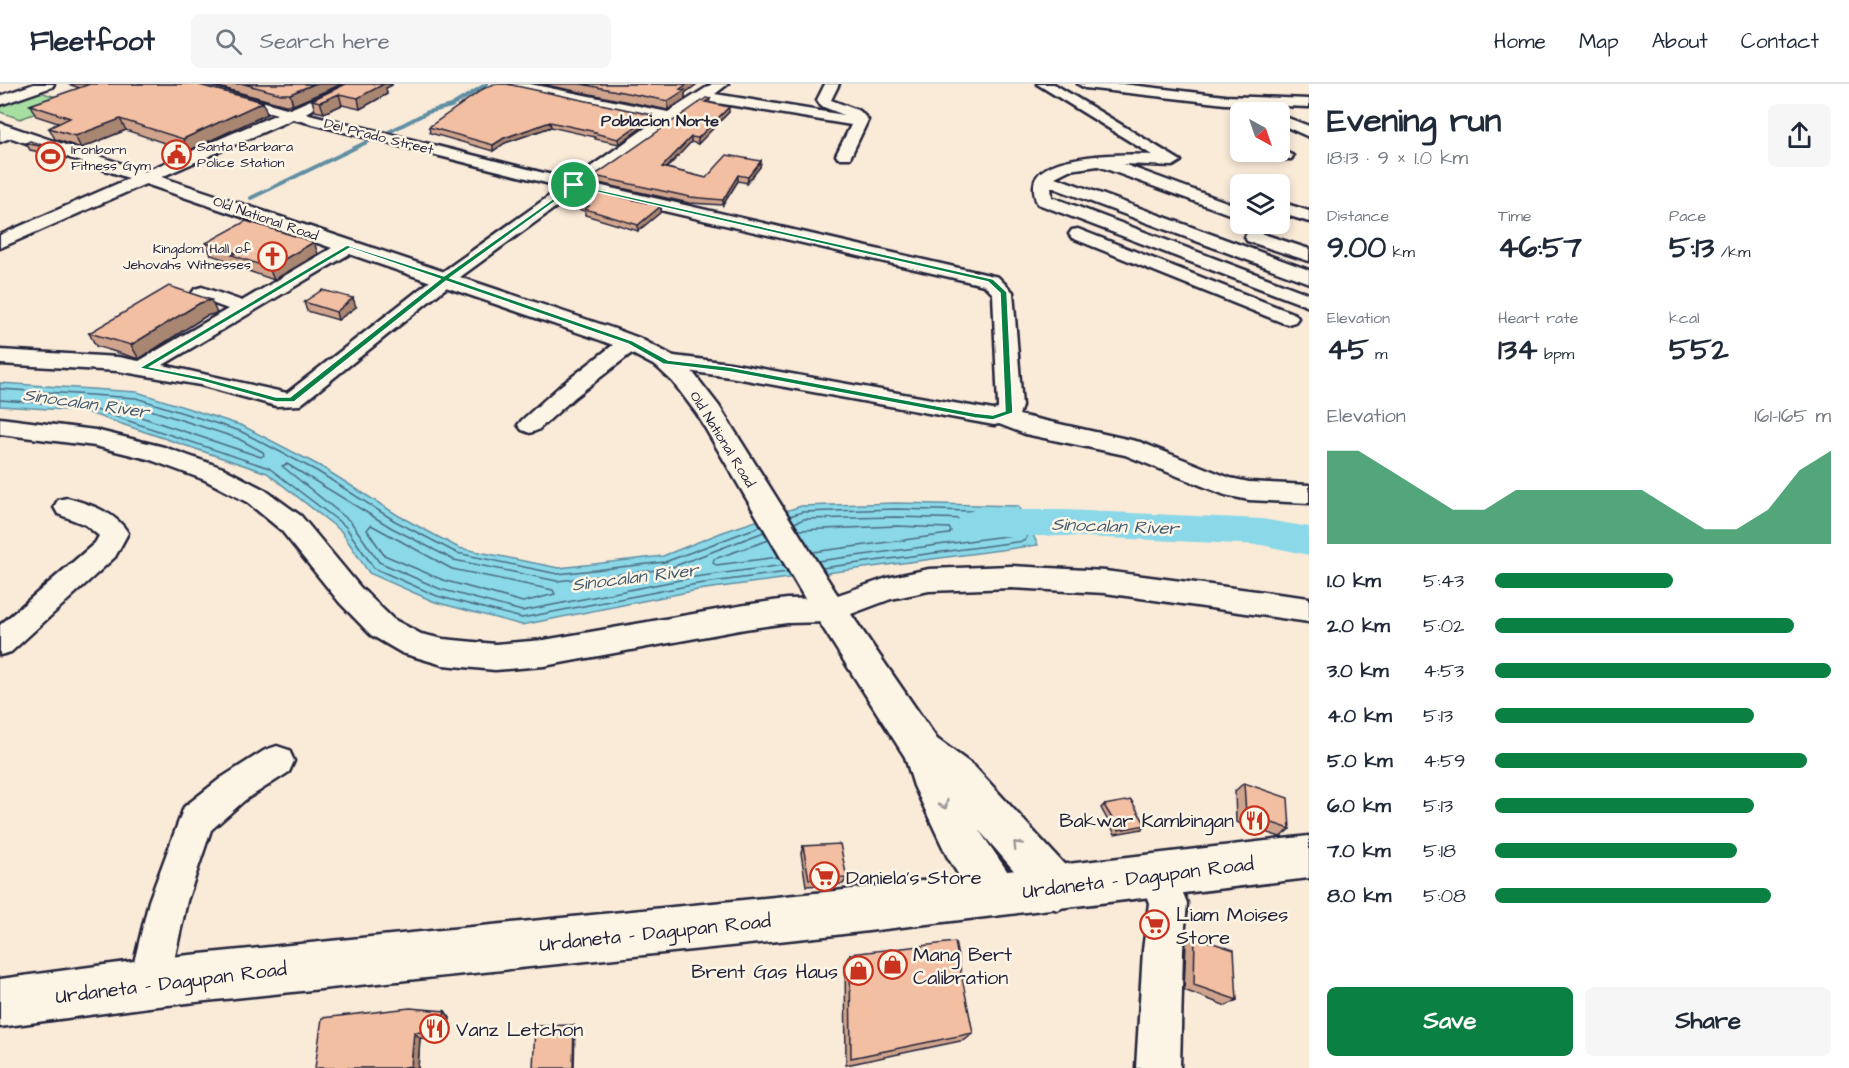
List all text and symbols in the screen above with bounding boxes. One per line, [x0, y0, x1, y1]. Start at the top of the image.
search box [191, 14, 611, 68]
text: Fleetfoot [30, 22, 155, 61]
icon: search [212, 25, 245, 58]
text: Search here [260, 26, 390, 57]
text: Home [1494, 27, 1546, 56]
text: Map [1579, 27, 1619, 56]
text: About [1652, 27, 1708, 56]
text: Contact [1741, 27, 1819, 56]
text: Evening run [1327, 98, 1501, 144]
north arrow [1230, 102, 1290, 162]
map controls [1230, 102, 1290, 234]
button: share [1768, 104, 1831, 167]
district label: Poblacion Norte [601, 110, 719, 132]
street label: Del Prado Street [322, 114, 436, 160]
place label: Santa Barbara Police Station [197, 137, 293, 173]
public building icon: Santa Barbara Police Station [160, 138, 192, 170]
place label: Ironborn Fitness Gym [71, 140, 151, 176]
sports icon: Ironborn Fitness Gym [34, 141, 66, 173]
text: 18:13 · 9 × 1.0 km [1327, 144, 1468, 172]
pin [548, 159, 599, 210]
icon: arrive [557, 168, 590, 201]
button: layers [1230, 174, 1290, 234]
street label: Old National Road [210, 192, 321, 246]
text: Distance [1327, 205, 1389, 227]
text: Time [1498, 205, 1532, 227]
text: Pace [1669, 205, 1706, 227]
text: 9.00 [1327, 227, 1386, 269]
text: 46:57 [1498, 227, 1582, 269]
text: 5:13 [1669, 227, 1714, 269]
place label: Kingdom Hall of Jehovahs Witnesses [123, 239, 252, 275]
church icon: Kingdom Hall of Jehovahs Witnesses [256, 240, 288, 272]
text: km [1386, 241, 1415, 263]
text: /km [1714, 241, 1750, 263]
text: Elevation [1327, 307, 1390, 329]
text: Heart rate [1498, 307, 1578, 329]
text: kcal [1669, 307, 1700, 329]
text: 45 [1327, 329, 1369, 371]
text: 134 [1498, 329, 1538, 371]
text: 552 [1669, 329, 1729, 371]
text: m [1369, 343, 1388, 365]
text: bpm [1538, 343, 1574, 365]
water label: Sinocalan River [21, 382, 152, 425]
street label: Old National Road [685, 388, 760, 491]
text: Elevation [1327, 402, 1406, 430]
text: 161–165 m [1754, 402, 1831, 430]
water label: Sinocalan River [1051, 512, 1181, 541]
water label: Sinocalan River [571, 557, 702, 598]
text: 1.0 km [1327, 567, 1381, 595]
text: 5:43 [1423, 567, 1464, 595]
text: 2.0 km [1327, 612, 1390, 640]
text: 5:02 [1423, 612, 1465, 640]
text: 3.0 km [1327, 657, 1388, 685]
text: 4:53 [1423, 657, 1464, 685]
text: 4.0 km [1327, 702, 1392, 730]
text: 5:13 [1423, 702, 1453, 730]
text: 5.0 km [1327, 747, 1392, 775]
text: 4:59 [1423, 747, 1466, 775]
text: 6.0 km [1327, 792, 1391, 820]
text: 5:13 [1423, 792, 1453, 820]
one-way arrow [937, 799, 948, 810]
restaurant icon: Bakwar Kambingan [1239, 804, 1271, 836]
place label: Bakwar Kambingan [1059, 807, 1234, 836]
text: 7.0 km [1327, 837, 1391, 865]
text: 5:18 [1423, 837, 1456, 865]
one-way arrow [1013, 841, 1024, 851]
street label: Urdaneta - Dagupan Road [1021, 850, 1256, 907]
supermarket icon: Daniela's Store [809, 861, 841, 893]
place label: Daniela's Store [846, 864, 982, 892]
text: 8.0 km [1327, 882, 1391, 910]
text: 5:08 [1423, 882, 1466, 910]
place label: Liam Moises Store [1176, 901, 1288, 952]
street label: Urdaneta - Dagupan Road [538, 907, 772, 960]
supermarket icon: Liam Moises Store [1139, 909, 1171, 941]
place label: Mang Bert Calibration [913, 941, 1012, 992]
shop icon: Mang Bert Calibration [876, 949, 908, 981]
street label: Urdaneta - Dagupan Road [54, 955, 289, 1012]
shop icon: Brent Gas Haus [843, 955, 875, 987]
place label: Brent Gas Haus [691, 958, 838, 986]
button: Save [1327, 987, 1573, 1056]
button: Share [1585, 987, 1831, 1056]
restaurant icon: Vanz Letchon [419, 1013, 451, 1045]
place label: Vanz Letchon [456, 1016, 583, 1044]

